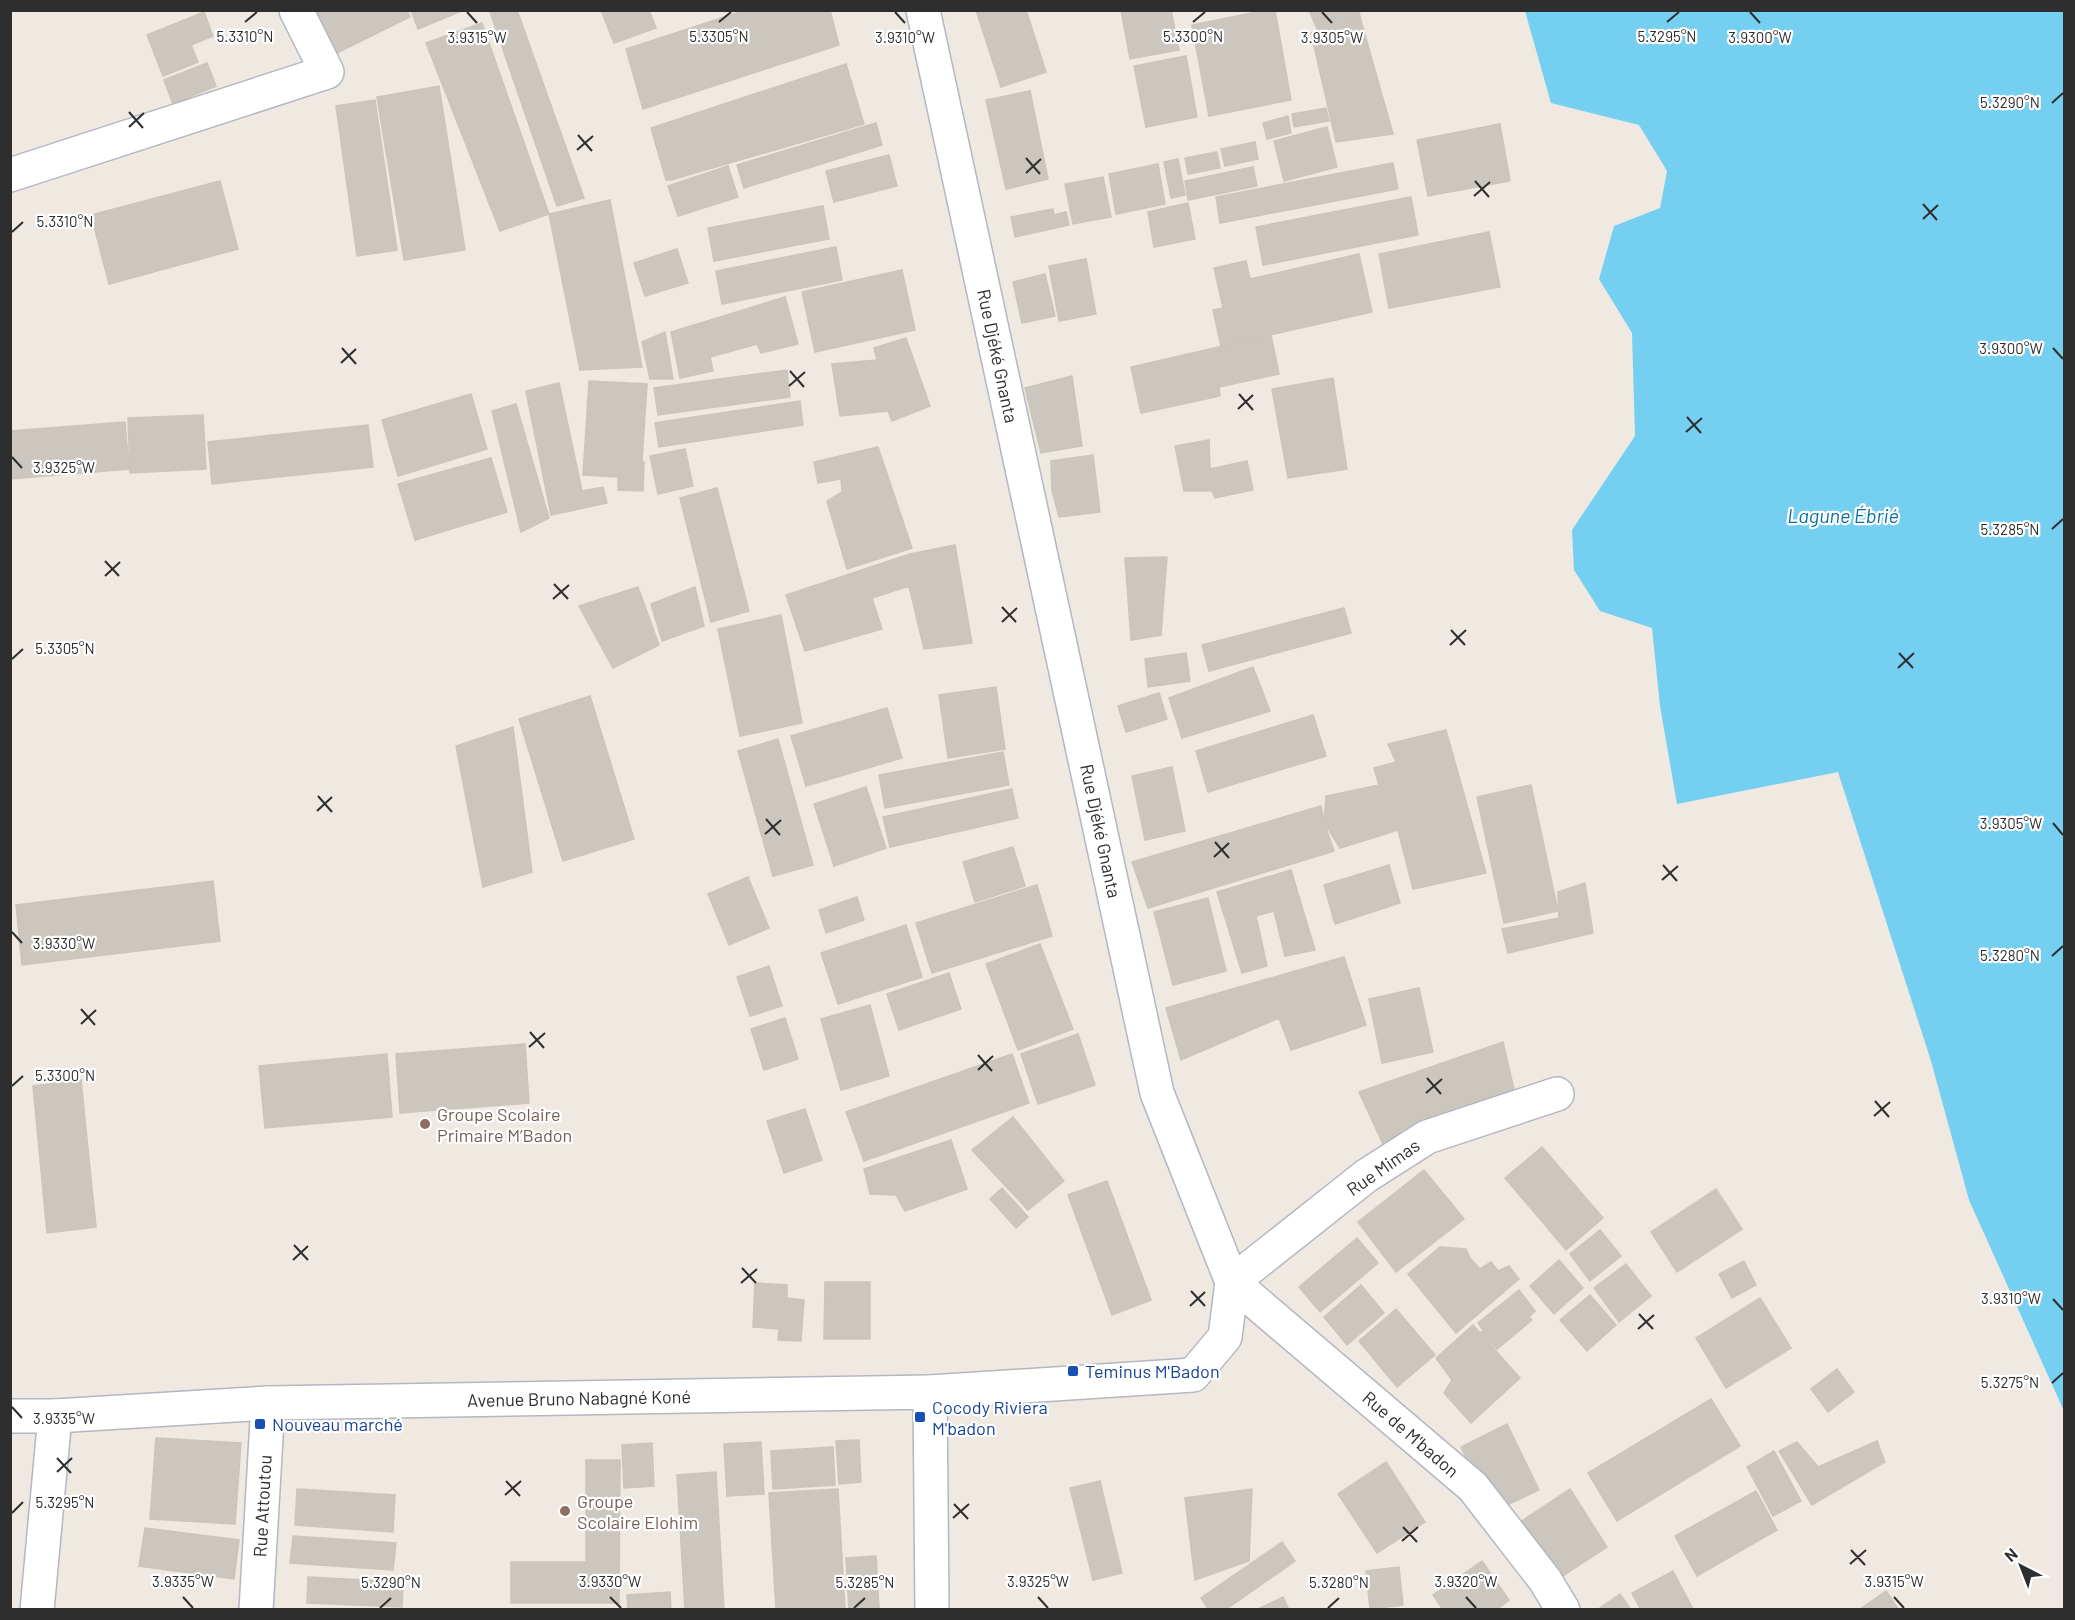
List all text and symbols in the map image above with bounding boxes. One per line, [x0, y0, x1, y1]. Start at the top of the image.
text: 5.3310°N [217, 27, 273, 45]
text: 5.3305°N [689, 27, 749, 45]
text: 5.3300°N [1163, 27, 1223, 45]
text: 5.3295°N [1637, 27, 1697, 45]
text: 3.9315°W [447, 28, 507, 46]
text: 3.9310°W [875, 28, 935, 46]
text: 3.9305°W [1301, 28, 1363, 46]
text: 3.9300°W [1728, 28, 1792, 46]
text: 5.3290°N [1980, 93, 2040, 111]
text: 5.3310°N [37, 212, 93, 230]
street label: Rue Djéké Gnanta [973, 287, 1023, 425]
text: 3.9300°W [1979, 339, 2043, 357]
text: 3.9325°W [33, 458, 95, 476]
water label: Lagune Ébrié [1787, 503, 1899, 527]
text: 5.3285°N [1980, 520, 2040, 538]
text: 5.3305°N [35, 639, 95, 657]
street label: Rue Djéké Gnanta [1076, 762, 1126, 900]
text: 3.9305°W [1980, 814, 2042, 832]
text: 3.9330°W [33, 934, 95, 952]
text: 5.3280°N [1980, 946, 2040, 964]
text: 5.3300°N [35, 1066, 95, 1084]
place label: Groupe Scolaire Primaire M’Badon [437, 1103, 572, 1146]
marker: Groupe Scolaire Primaire M’Badon [418, 1117, 432, 1131]
street label: Rue Mimas [1342, 1134, 1424, 1200]
text: 3.9310°W [1981, 1289, 2041, 1307]
place label: Teminus M'Badon [1085, 1360, 1220, 1382]
marker: Teminus M'Badon [1066, 1364, 1080, 1378]
text: 5.3275°N [1981, 1373, 2039, 1391]
street label: Avenue Bruno Nabagné Koné [467, 1385, 691, 1411]
street label: Rue de M'badon [1358, 1386, 1464, 1482]
place label: Cocody Riviera M'badon [932, 1396, 1048, 1439]
text: 3.9335°W [33, 1409, 95, 1427]
marker: Cocody Riviera M'badon [913, 1410, 927, 1424]
place label: Nouveau marché [272, 1413, 403, 1435]
marker: Nouveau marché [253, 1417, 267, 1431]
street label: Rue Attoutou [248, 1454, 276, 1558]
place label: Groupe Scolaire Elohim [577, 1490, 698, 1533]
text: 5.3295°N [35, 1493, 95, 1511]
marker: Groupe Scolaire Elohim [558, 1504, 572, 1518]
north arrow [1991, 1536, 2051, 1596]
text: N [2000, 1544, 2021, 1565]
text: 3.9335°W [152, 1572, 214, 1590]
text: 3.9330°W [579, 1572, 641, 1590]
text: 3.9325°W [1007, 1572, 1069, 1590]
text: 3.9320°W [1435, 1572, 1497, 1590]
text: 3.9315°W [1864, 1572, 1924, 1590]
text: 5.3290°N [361, 1573, 421, 1591]
text: 5.3285°N [835, 1573, 895, 1591]
text: 5.3280°N [1309, 1573, 1369, 1591]

